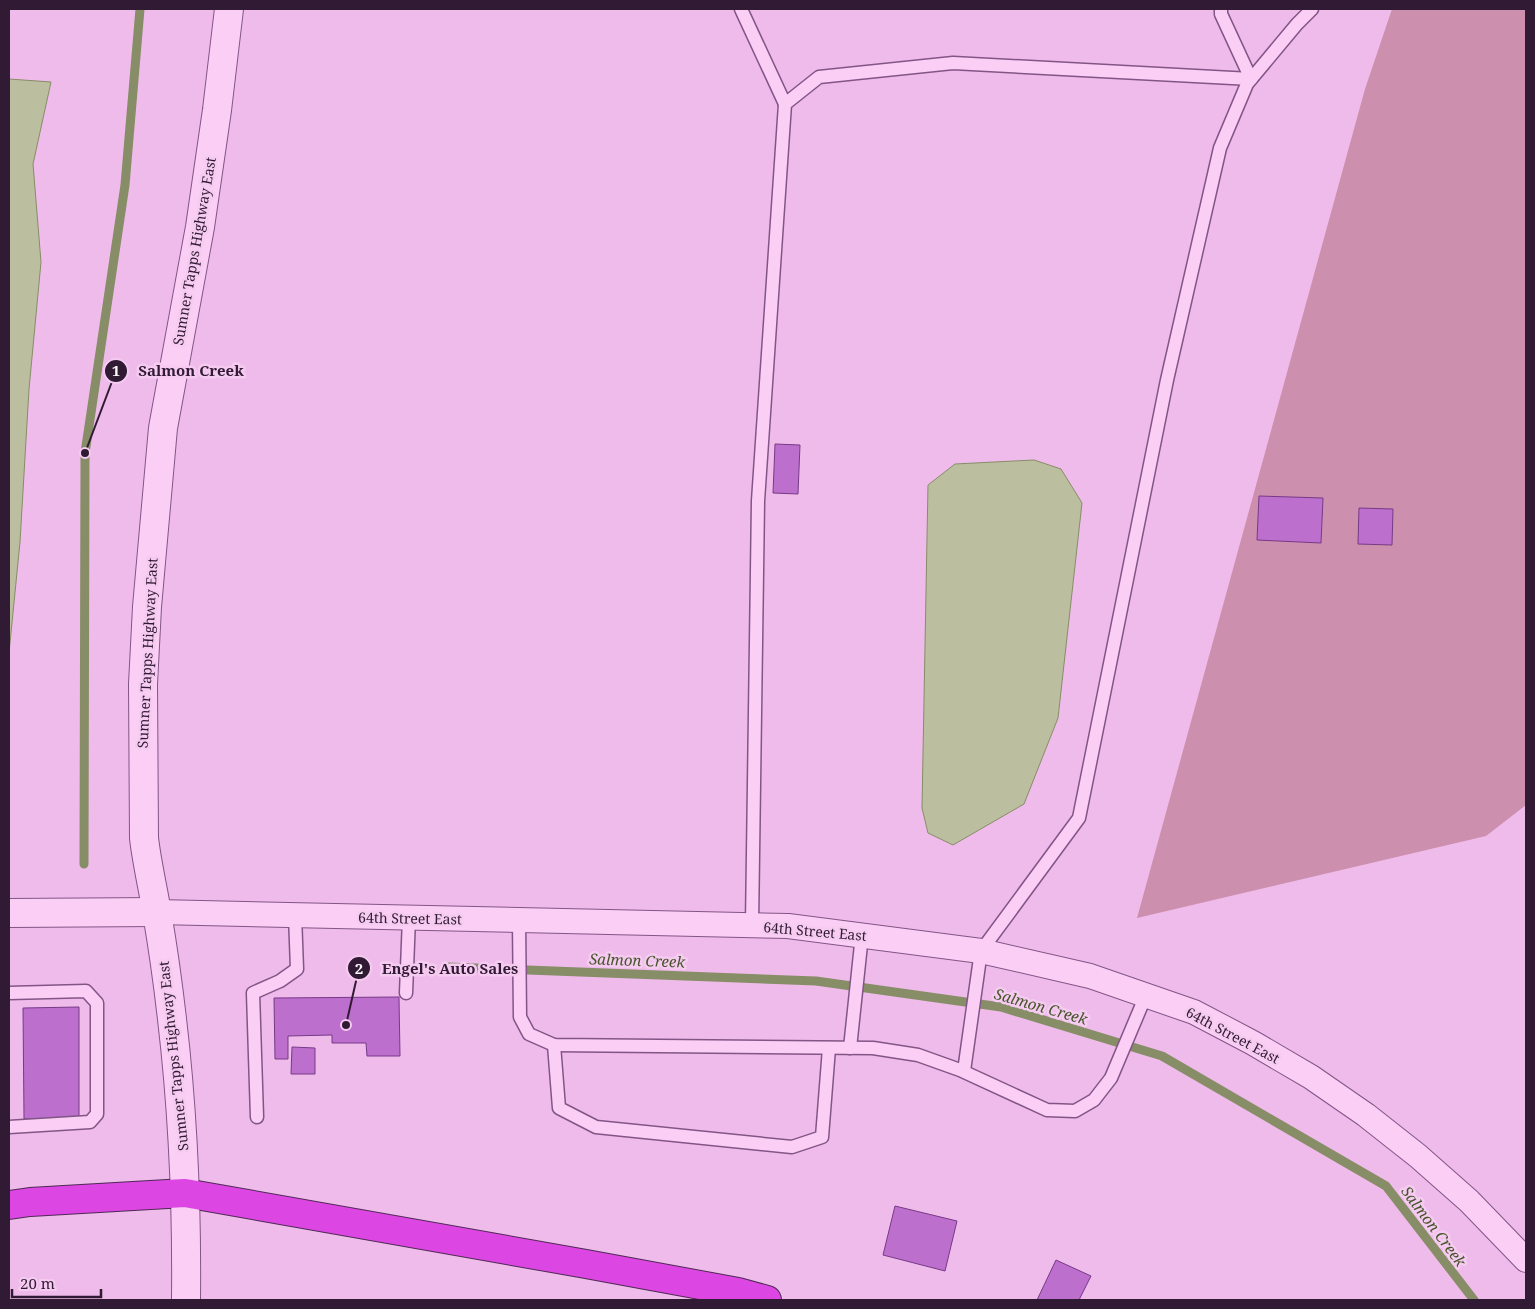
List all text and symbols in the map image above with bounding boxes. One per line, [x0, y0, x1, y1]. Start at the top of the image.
street label: Sumner Tapps Highway East [168, 155, 220, 347]
callout: Salmon Creek [103, 356, 254, 386]
text: 1 [112, 360, 120, 380]
text: Salmon Creek [138, 360, 244, 380]
street label: Sumner Tapps Highway East [133, 557, 161, 749]
street label: 64th Street East [358, 908, 462, 928]
street label: 64th Street East [763, 917, 868, 945]
water label: Salmon Creek [589, 948, 686, 972]
callout: Engel's Auto Sales [346, 953, 528, 983]
text: 2 [355, 958, 363, 978]
text: Engel's Auto Sales [382, 958, 518, 978]
street label: Sumner Tapps Highway East [154, 960, 192, 1152]
water label: Salmon Creek [992, 983, 1090, 1029]
street label: 64th Street East [1183, 1002, 1283, 1068]
water label: Salmon Creek [1397, 1182, 1471, 1271]
scale bar [12, 1266, 101, 1298]
text: 20 m [20, 1273, 55, 1293]

